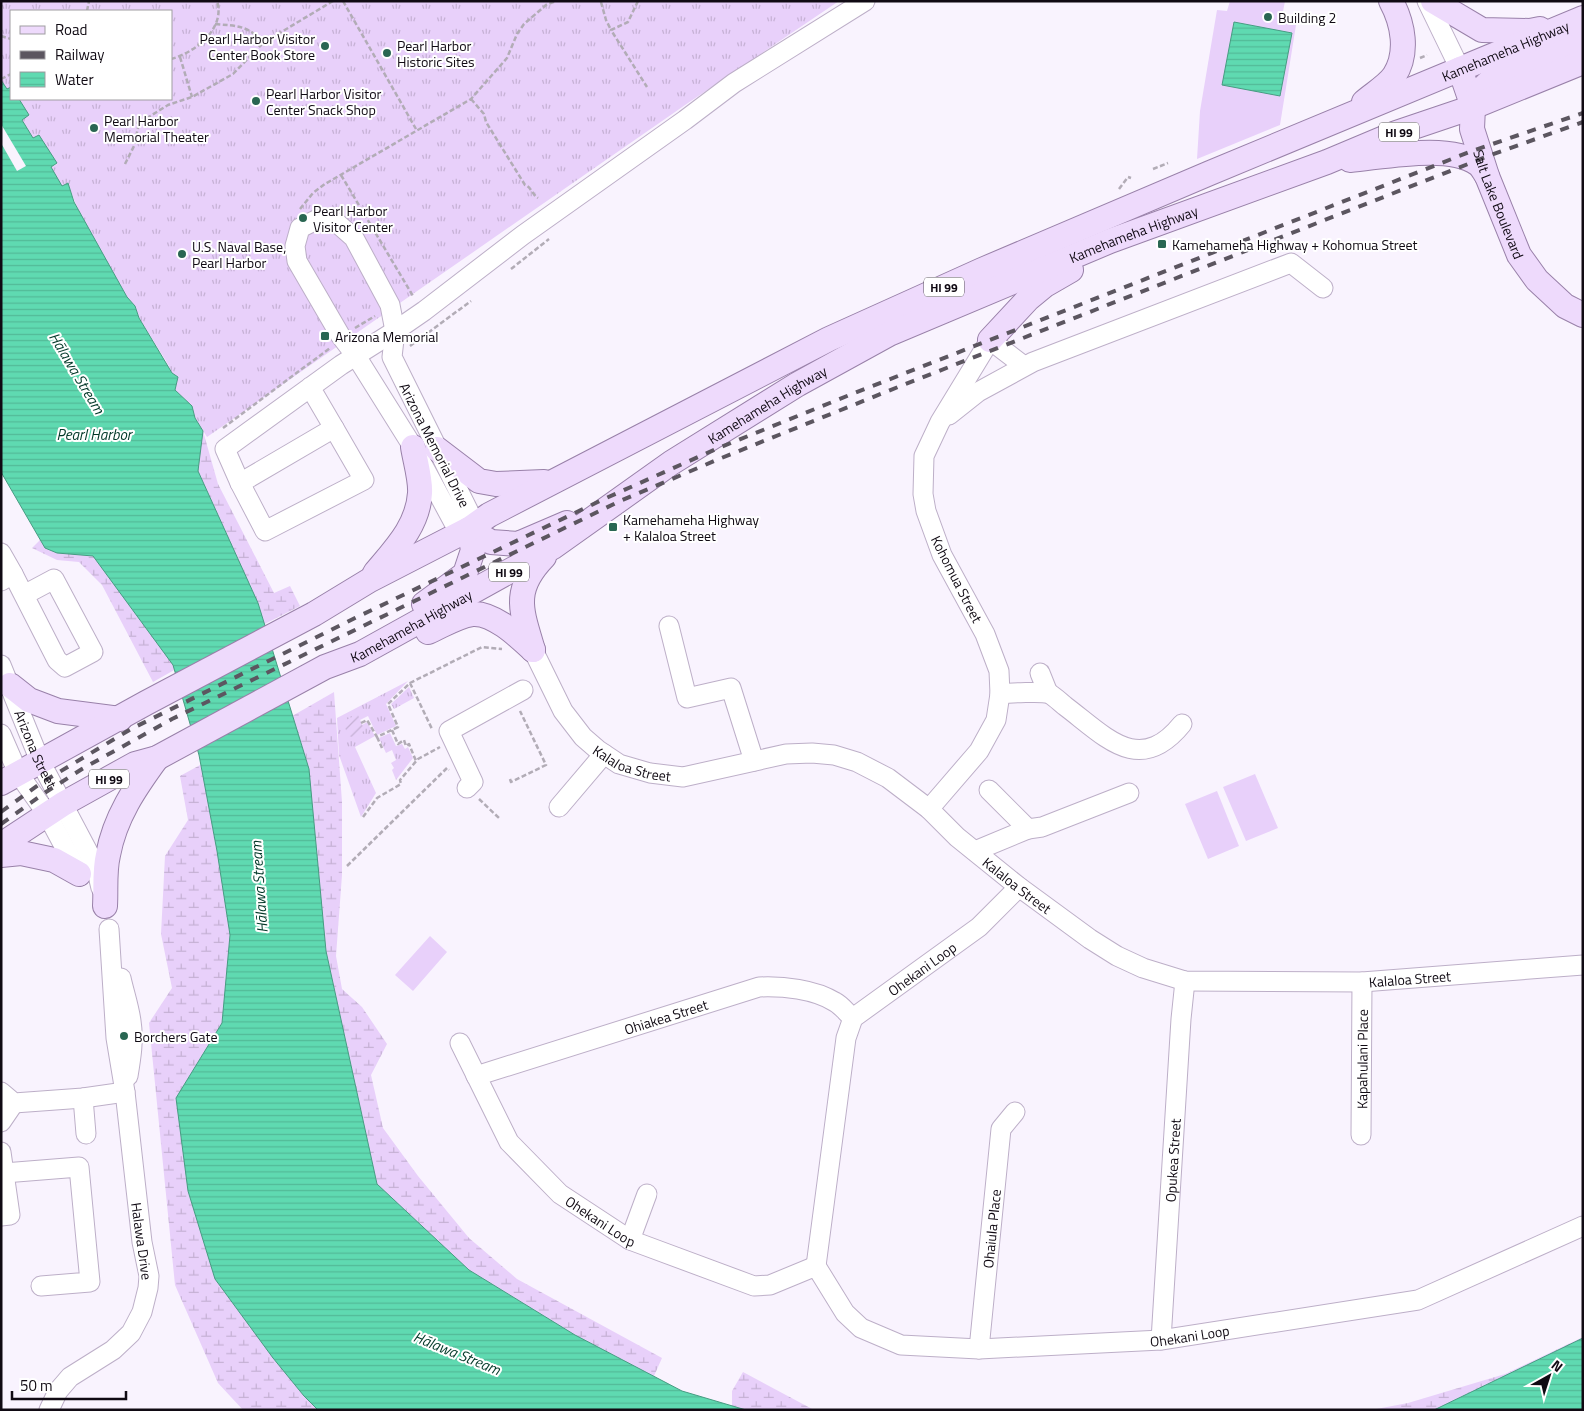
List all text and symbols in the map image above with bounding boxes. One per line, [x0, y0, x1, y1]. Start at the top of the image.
place label: Building 2 [1278, 7, 1336, 28]
legend [10, 10, 172, 100]
marker: Building 2 [1262, 11, 1274, 23]
street label: Kamehameha Highway [1438, 14, 1572, 86]
text: Road [55, 18, 87, 41]
place label: Pearl Harbor Visitor Center Book Store [200, 28, 315, 65]
place label: Pearl Harbor Historic Sites [397, 35, 475, 72]
marker: Pearl Harbor Visitor Center Book Store [319, 40, 331, 52]
text: Railway [55, 43, 105, 66]
marker: Pearl Harbor Historic Sites [381, 47, 393, 59]
text: Water [55, 68, 94, 91]
place label: Pearl Harbor Visitor Center Snack Shop [266, 83, 382, 120]
marker: Pearl Harbor Visitor Center Snack Shop [250, 95, 262, 107]
place label: Pearl Harbor Memorial Theater [104, 110, 209, 147]
marker: Pearl Harbor Memorial Theater [88, 122, 100, 134]
road number: HI 99 [1379, 122, 1419, 142]
street label: Salt Lake Boulevard [1469, 147, 1530, 262]
street label: Kamehameha Highway [1066, 199, 1201, 268]
place label: Pearl Harbor Visitor Center [313, 200, 393, 237]
marker: Pearl Harbor Visitor Center [297, 212, 309, 224]
place label: Kamehameha Highway + Kohomua Street [1172, 234, 1418, 255]
place label: U.S. Naval Base, Pearl Harbor [192, 236, 286, 273]
marker: Kamehameha Highway + Kohomua Street [1156, 238, 1168, 250]
marker: U.S. Naval Base, Pearl Harbor [176, 248, 188, 260]
road number: HI 99 [924, 278, 964, 296]
place label: Arizona Memorial [335, 326, 439, 347]
water label: Hālawa Stream [43, 328, 111, 419]
marker: Arizona Memorial [319, 330, 331, 342]
street label: Kamehameha Highway [703, 360, 831, 448]
street label: Arizona Memorial Drive [394, 379, 476, 511]
water label: Pearl Harbor [56, 423, 134, 446]
place label: Kamehameha Highway + Kalaloa Street [623, 509, 759, 546]
marker: Kamehameha Highway + Kalaloa Street [607, 521, 619, 533]
street label: Kohomua Street [926, 532, 988, 626]
road number: HI 99 [489, 562, 529, 582]
street label: Kamehameha Highway [347, 583, 476, 667]
street label: Arizona Street [10, 707, 63, 792]
street label: Kalaloa Street [589, 739, 672, 786]
road number: HI 99 [89, 770, 129, 789]
water label: Hālawa Stream [244, 840, 274, 934]
street label: Kalaloa Street [978, 851, 1056, 918]
street label: Ohekani Loop [883, 936, 960, 1000]
street label: Kalaloa Street [1368, 965, 1452, 992]
street label: Ohiakea Street [621, 993, 710, 1039]
street label: Kapahulani Place [1351, 1009, 1372, 1109]
place label: Borchers Gate [134, 1026, 217, 1047]
marker: Borchers Gate [118, 1030, 130, 1042]
street label: Opukea Street [1159, 1118, 1185, 1203]
street label: Ohaiula Place [977, 1188, 1005, 1269]
street label: Ohekani Loop [561, 1190, 638, 1252]
street label: Halawa Drive [126, 1201, 158, 1281]
street label: Ohekani Loop [1149, 1319, 1231, 1351]
water label: Hālawa Stream [410, 1325, 504, 1381]
north arrow [1524, 1351, 1574, 1401]
text: N [1547, 1354, 1568, 1377]
scale bar [12, 1368, 126, 1400]
text: 50 m [20, 1374, 53, 1397]

